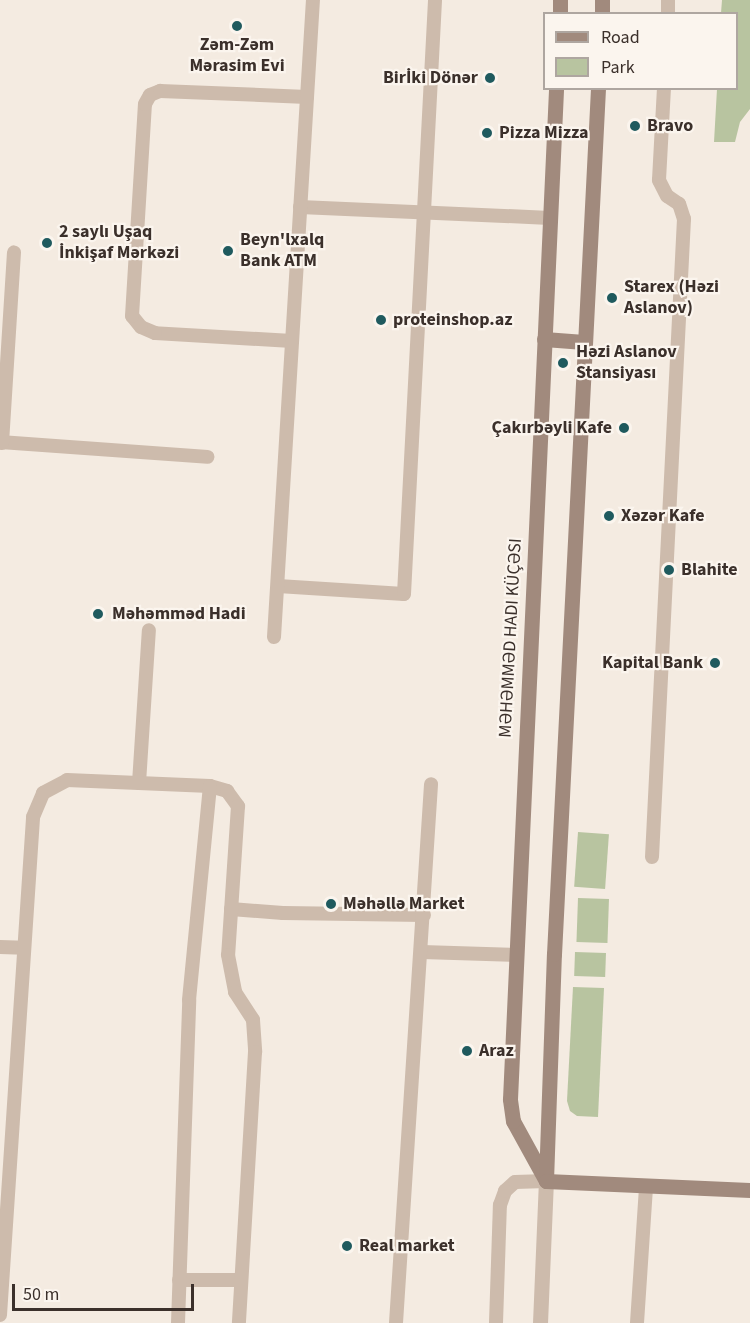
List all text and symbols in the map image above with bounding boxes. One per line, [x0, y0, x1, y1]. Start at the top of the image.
legend [543, 12, 738, 90]
marker: Zәm-Zәm Mәrasim Evi [230, 19, 244, 33]
text: Road [601, 25, 640, 50]
place label: Zәm-Zәm Mәrasim Evi [189, 35, 285, 78]
text: Park [601, 55, 635, 80]
place label: Birİki Dönər [383, 67, 478, 89]
marker: Birİki Dönər [483, 71, 497, 85]
place label: Bravo [647, 115, 693, 137]
marker: Bravo [628, 119, 642, 133]
place label: Pizza Mizza [499, 122, 589, 144]
marker: Pizza Mizza [480, 126, 494, 140]
place label: 2 saylı Uşaq İnkişaf Mərkəzi [59, 222, 179, 264]
place label: Beyn'lxalq Bank ATM [240, 230, 324, 272]
marker: 2 saylı Uşaq İnkişaf Mərkəzi [40, 236, 54, 250]
marker: Beyn'lxalq Bank ATM [221, 244, 235, 258]
place label: Starex (Həzi Aslanov) [624, 277, 719, 320]
marker: Starex (Həzi Aslanov) [605, 291, 619, 305]
place label: proteinshop.az [393, 309, 513, 331]
marker: proteinshop.az [374, 313, 388, 327]
place label: Həzi Aslanov Stansiyası [576, 342, 677, 385]
marker: Həzi Aslanov Stansiyası [554, 354, 572, 372]
place label: Çakırbəyli Kafe [492, 417, 612, 439]
marker: Çakırbəyli Kafe [617, 421, 631, 435]
place label: Xəzər Kafe [621, 505, 704, 527]
marker: Xəzər Kafe [602, 509, 616, 523]
street label: MƏHƏMMƏD HADI KÜÇƏSI [495, 538, 527, 738]
place label: Blahite [681, 559, 738, 581]
marker: Blahite [662, 563, 676, 577]
place label: Məhəmməd Hadi [112, 603, 246, 625]
marker: Məhəmməd Hadi [89, 605, 107, 623]
place label: Kapital Bank [602, 652, 703, 674]
marker: Kapital Bank [708, 656, 722, 670]
place label: Mәhәllә Market [343, 893, 465, 915]
marker: Mәhәllә Market [324, 897, 338, 911]
place label: Araz [479, 1040, 514, 1062]
marker: Araz [460, 1044, 474, 1058]
place label: Real market [359, 1235, 455, 1257]
marker: Real market [340, 1239, 354, 1253]
scale bar [15, 1272, 196, 1310]
text: 50 m [23, 1282, 59, 1307]

